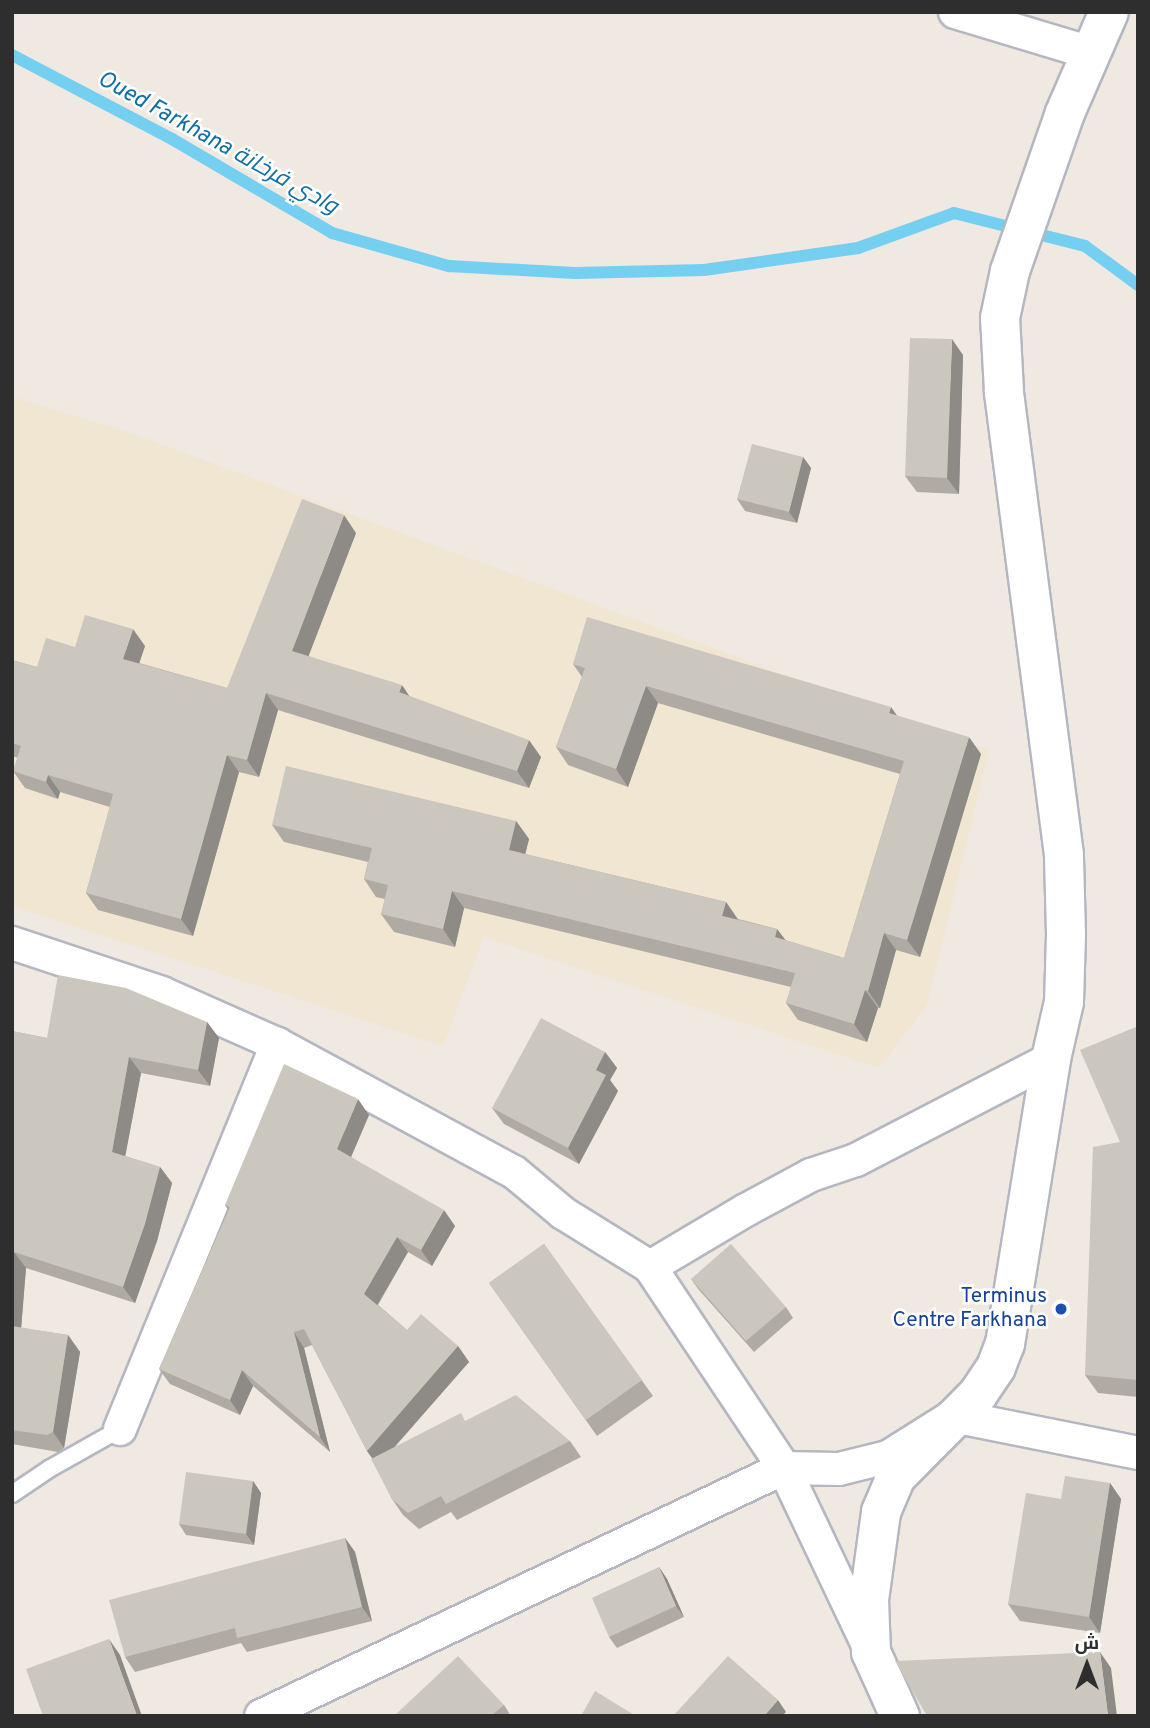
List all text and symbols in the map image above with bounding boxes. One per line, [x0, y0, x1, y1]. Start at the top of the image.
water label: Oued Farkhana وادي فرخانة [92, 66, 342, 222]
place label: Terminus Centre Farkhana [892, 1284, 1047, 1334]
marker: Terminus Centre Farkhana [1053, 1301, 1069, 1317]
north arrow [1052, 1630, 1122, 1700]
text: ش [1075, 1632, 1099, 1656]

